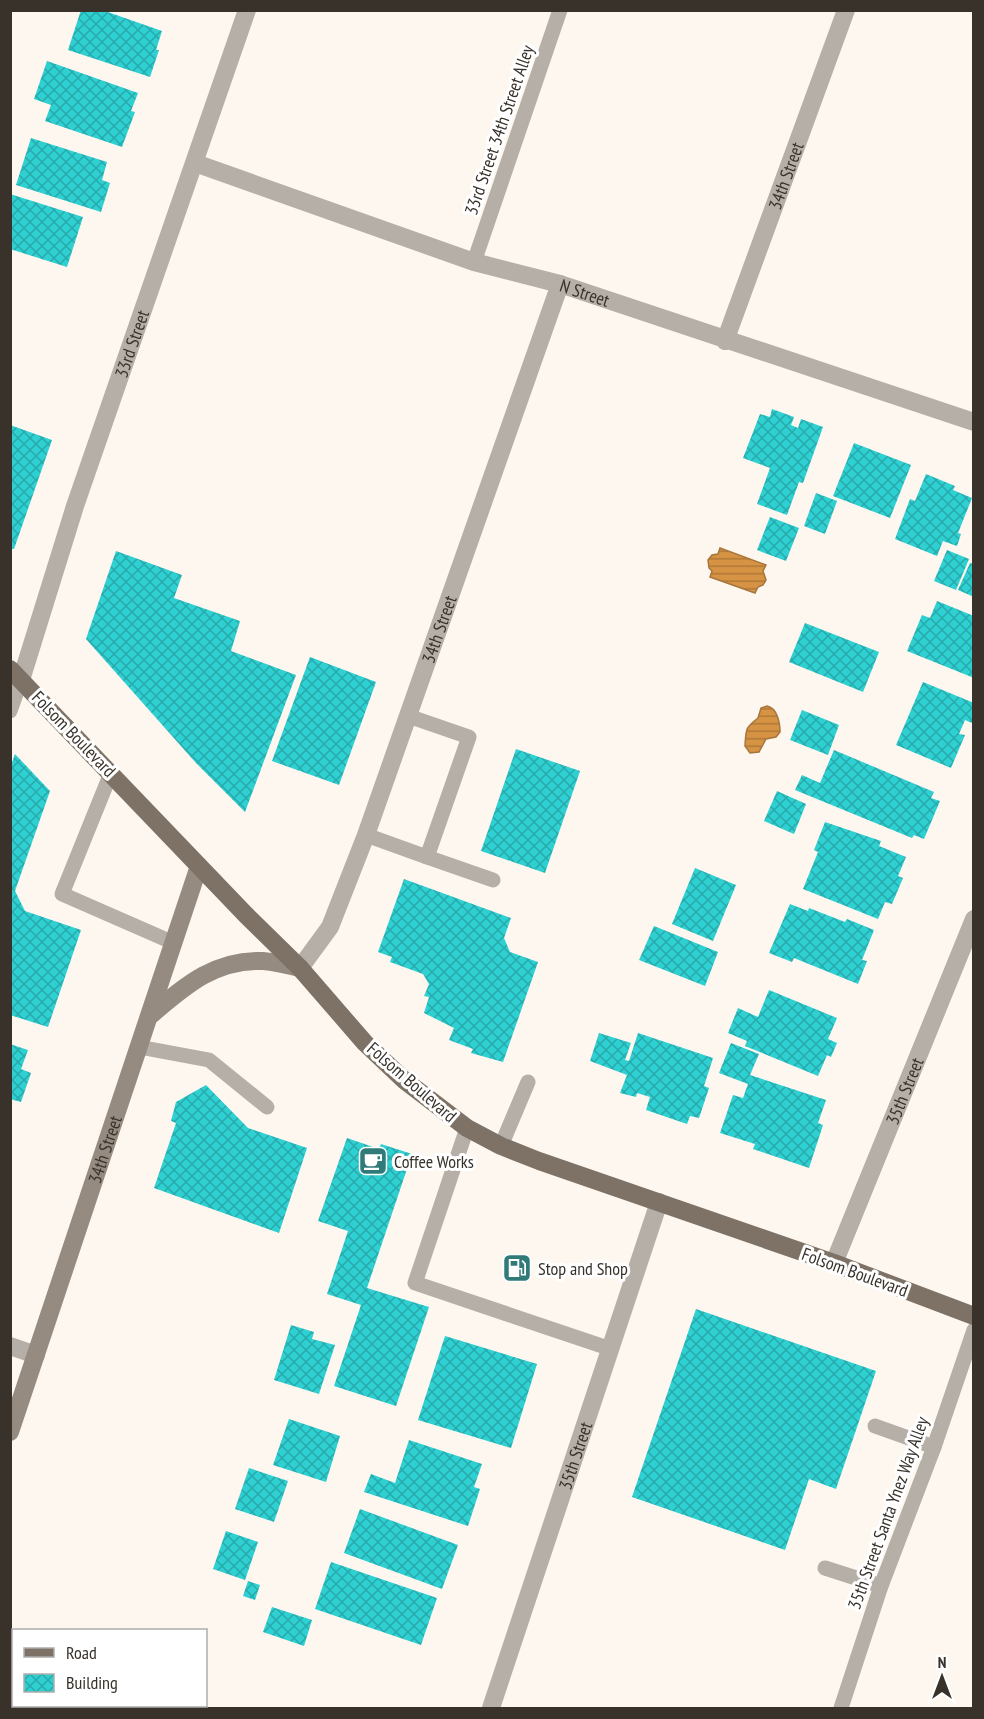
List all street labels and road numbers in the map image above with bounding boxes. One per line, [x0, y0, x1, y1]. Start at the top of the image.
street label: 33rd Street 34th Street Alley [459, 42, 539, 218]
street label: 34th Street [763, 139, 808, 213]
street label: N Street [557, 273, 613, 311]
street label: 33rd Street [109, 307, 154, 381]
street label: 34th Street [416, 592, 461, 666]
street label: Folsom Boulevard [27, 686, 121, 782]
street label: Folsom Boulevard [363, 1037, 461, 1127]
street label: 35th Street [880, 1054, 928, 1128]
street label: 34th Street [82, 1112, 126, 1186]
street label: Folsom Boulevard [799, 1242, 911, 1302]
street label: 35th Street Santa Ynez Way Alley [842, 1413, 934, 1612]
street label: 35th Street [553, 1419, 597, 1492]

